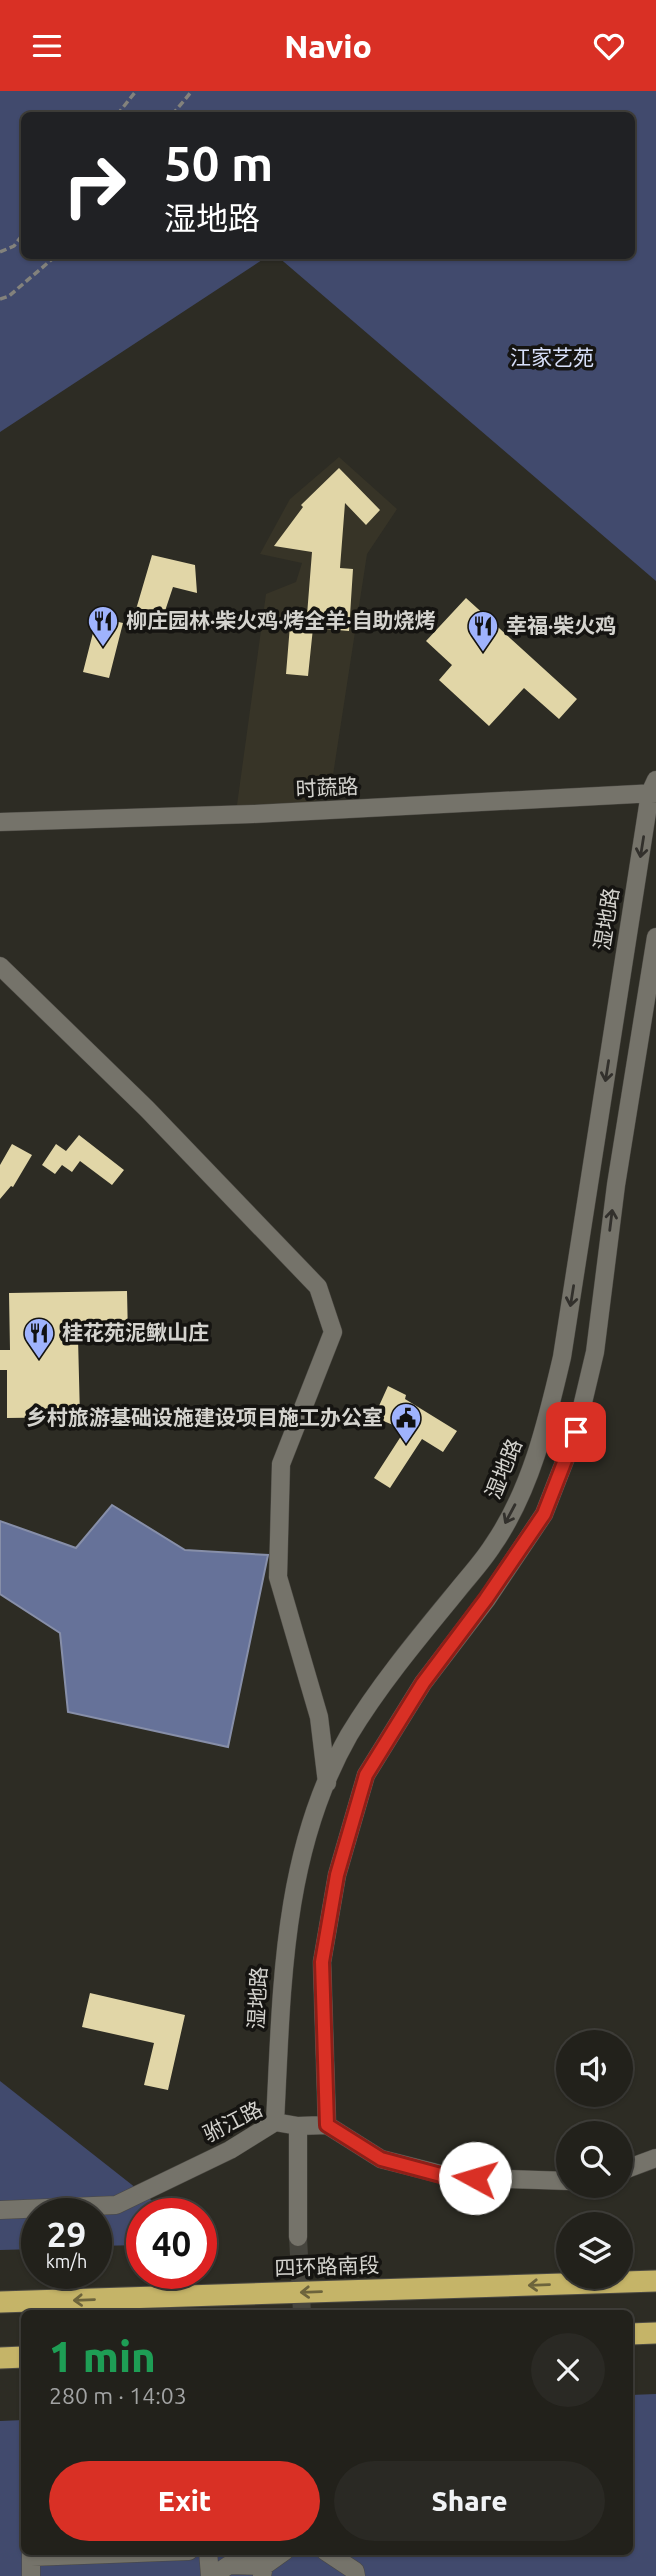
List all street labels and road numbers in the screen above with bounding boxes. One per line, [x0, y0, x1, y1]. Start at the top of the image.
street label: 时蔬路 [295, 773, 359, 801]
street label: 湿地路 [589, 886, 623, 952]
street label: 湿地路 [480, 1435, 526, 1502]
street label: 湿地路 [243, 1966, 271, 2030]
street label: 驸江路 [199, 2096, 266, 2146]
street label: 四环路南段 [274, 2252, 380, 2280]

